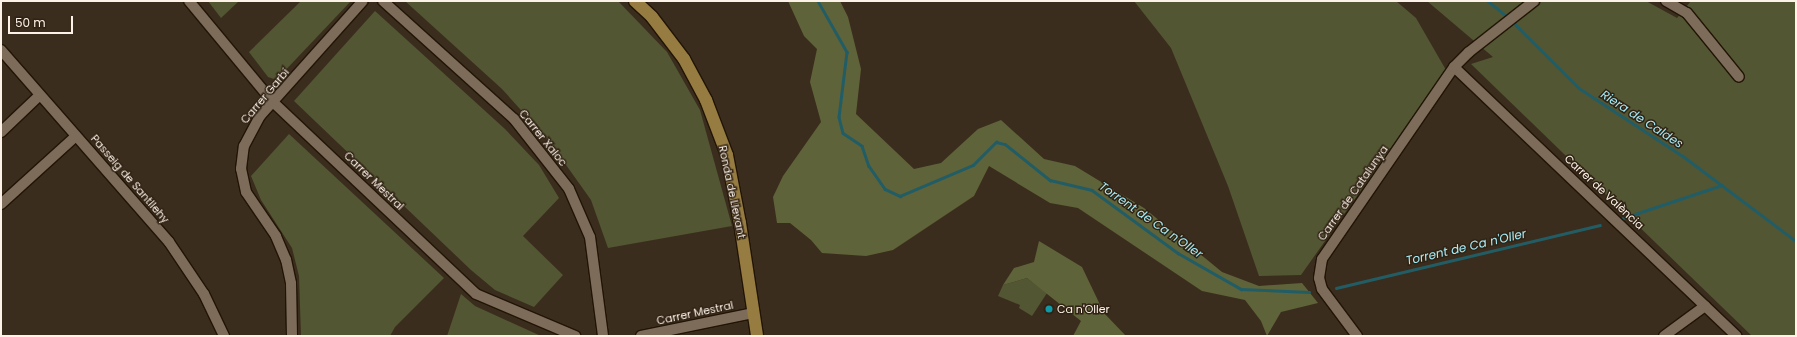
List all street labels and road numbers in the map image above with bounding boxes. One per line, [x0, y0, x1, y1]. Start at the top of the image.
street label: Carrer Garbí [238, 66, 292, 126]
street label: Carrer Xaloc [516, 107, 570, 169]
street label: Passeig de Santllehy [88, 132, 172, 226]
street label: Carrer de Catalunya [1315, 143, 1391, 243]
street label: Ronda de Llevant [716, 144, 748, 240]
street label: Carrer Mestral [341, 149, 407, 213]
street label: Carrer de València [1562, 152, 1646, 232]
street label: Carrer Mestral [655, 298, 735, 328]

